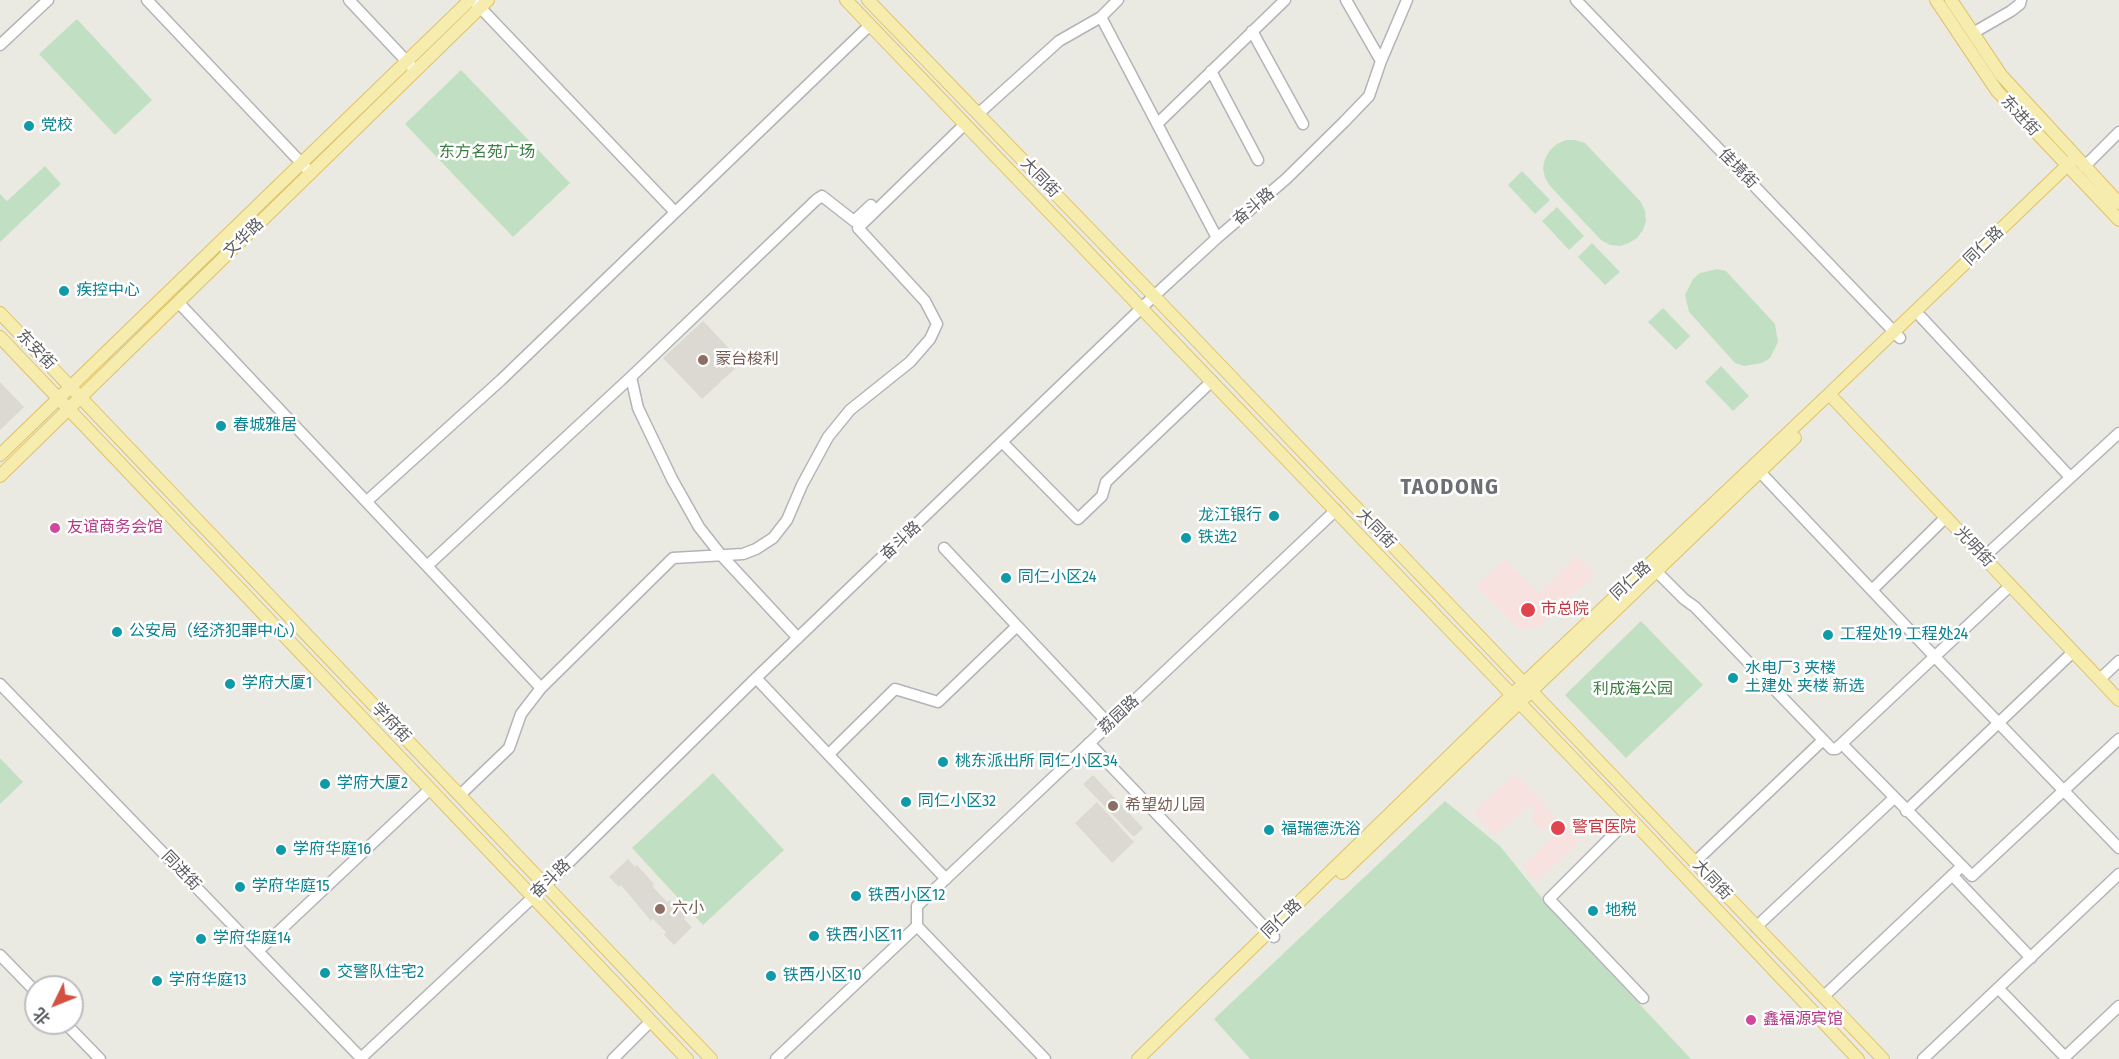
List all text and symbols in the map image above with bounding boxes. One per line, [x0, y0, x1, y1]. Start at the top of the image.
street label: 东进街 [1997, 92, 2043, 140]
place label: 党校 [41, 116, 73, 136]
marker: 党校 [22, 119, 36, 133]
park label: 东方名苑广场 [439, 143, 535, 163]
street label: 佳境街 [1714, 145, 1762, 193]
street label: 大同街 [1016, 154, 1064, 202]
street label: 奋斗路 [1229, 184, 1279, 230]
street label: 文华路 [220, 214, 268, 262]
street label: 同仁路 [1960, 222, 2008, 270]
place label: 疾控中心 [76, 281, 140, 301]
marker: 疾控中心 [57, 284, 71, 298]
street label: 东安街 [12, 326, 60, 374]
place label: 蒙台梭利 [715, 350, 779, 370]
marker: 蒙台梭利 [696, 353, 710, 367]
place label: 春城雅居 [233, 416, 297, 436]
marker: 春城雅居 [214, 419, 228, 433]
district label: TAODONG [1401, 475, 1499, 501]
street label: 大同街 [1352, 505, 1400, 553]
place label: 龙江银行 [1198, 506, 1262, 526]
marker: 龙江银行 [1267, 509, 1281, 523]
place label: 友谊商务会馆 [67, 518, 163, 538]
street label: 奋斗路 [877, 518, 925, 564]
marker: 友谊商务会馆 [48, 521, 62, 535]
street label: 光明街 [1951, 523, 1997, 571]
place label: 铁选2 [1198, 528, 1237, 548]
marker: 铁选2 [1179, 531, 1193, 545]
street label: 同仁路 [1607, 558, 1655, 604]
place label: 同仁小区24 [1018, 568, 1096, 588]
marker: 同仁小区24 [999, 571, 1013, 585]
place label: 市总院 [1541, 600, 1589, 620]
marker: 市总院 [1519, 601, 1537, 619]
place label: 公安局（经济犯罪中心） [129, 622, 305, 642]
marker: 公安局（经济犯罪中心） [110, 625, 124, 639]
place label: 工程处19 工程处24 [1840, 625, 1968, 645]
marker: 工程处19 工程处24 [1821, 628, 1835, 642]
place label: 水电厂3 夹楼 土建处 夹楼 新选 [1745, 659, 1865, 697]
marker: 水电厂3 夹楼 土建处 夹楼 新选 [1726, 671, 1740, 685]
place label: 学府大厦1 [242, 674, 312, 694]
marker: 学府大厦1 [223, 677, 237, 691]
park label: 利成海公园 [1593, 680, 1673, 700]
street label: 荔园路 [1095, 692, 1143, 738]
street label: 学府街 [367, 699, 415, 747]
place label: 桃东派出所 同仁小区34 [955, 752, 1118, 772]
marker: 桃东派出所 同仁小区34 [936, 755, 950, 769]
place label: 学府大厦2 [337, 774, 408, 794]
marker: 学府大厦2 [318, 777, 332, 791]
place label: 同仁小区32 [918, 792, 996, 812]
marker: 同仁小区32 [899, 795, 913, 809]
place label: 希望幼儿园 [1125, 796, 1205, 816]
marker: 希望幼儿园 [1106, 799, 1120, 813]
place label: 警官医院 [1572, 818, 1636, 838]
marker: 警官医院 [1549, 819, 1567, 837]
place label: 福瑞德洗浴 [1281, 820, 1361, 840]
marker: 福瑞德洗浴 [1262, 823, 1276, 837]
place label: 学府华庭16 [293, 840, 371, 860]
marker: 学府华庭16 [274, 843, 288, 857]
street label: 同进街 [157, 847, 205, 895]
street label: 奋斗路 [527, 855, 575, 903]
street label: 大同街 [1689, 856, 1735, 904]
place label: 学府华庭15 [252, 877, 330, 897]
marker: 学府华庭15 [233, 880, 247, 894]
place label: 铁西小区12 [868, 886, 945, 906]
marker: 铁西小区12 [849, 889, 863, 903]
street label: 同仁路 [1258, 895, 1306, 943]
place label: 六小 [672, 899, 704, 919]
place label: 地税 [1605, 901, 1637, 921]
marker: 六小 [653, 902, 667, 916]
marker: 地税 [1586, 904, 1600, 918]
place label: 铁西小区11 [826, 926, 902, 946]
place label: 学府华庭14 [213, 929, 291, 949]
marker: 铁西小区11 [807, 929, 821, 943]
marker: 学府华庭14 [194, 932, 208, 946]
place label: 交警队住宅2 [337, 963, 424, 983]
marker: 交警队住宅2 [318, 966, 332, 980]
place label: 铁西小区10 [783, 966, 862, 986]
marker: 铁西小区10 [764, 969, 778, 983]
place label: 学府华庭13 [169, 971, 246, 991]
marker: 学府华庭13 [150, 974, 164, 988]
north arrow [24, 975, 84, 1035]
text: 北 [30, 1004, 54, 1029]
place label: 鑫福源宾馆 [1763, 1010, 1843, 1030]
marker: 鑫福源宾馆 [1744, 1013, 1758, 1027]

